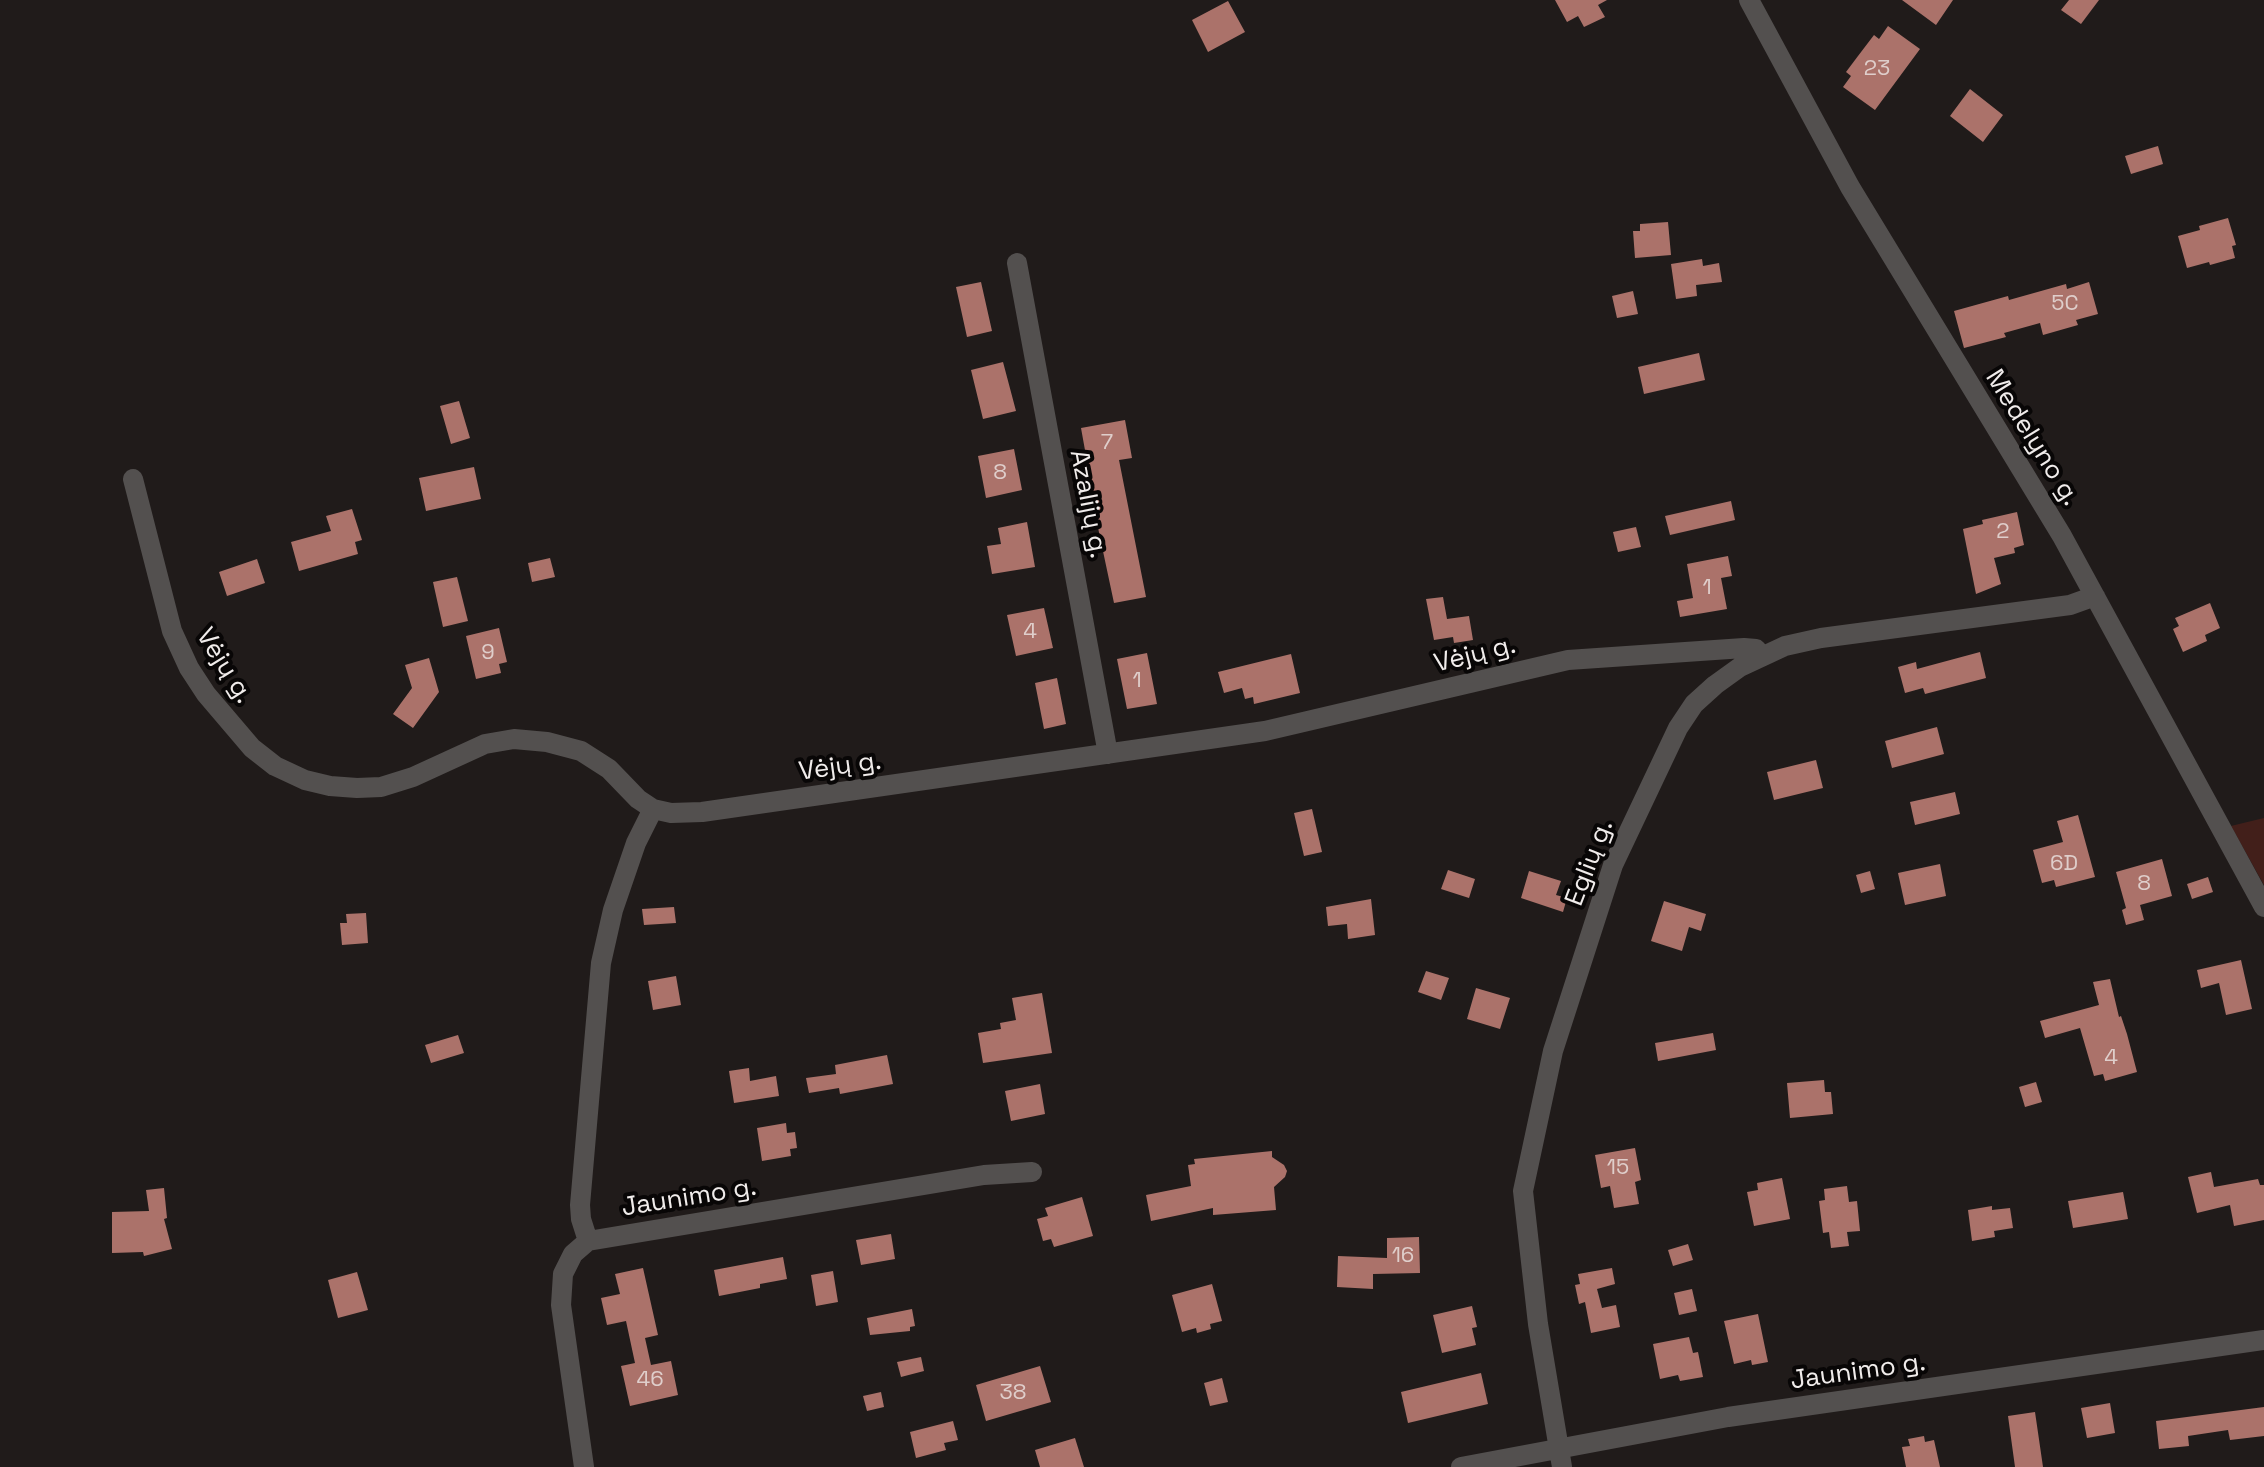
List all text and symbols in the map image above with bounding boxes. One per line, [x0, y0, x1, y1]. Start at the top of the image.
house number: 23 [1864, 56, 1890, 82]
house number: 5C [2051, 291, 2079, 317]
street label: Medelyno g. [1978, 364, 2086, 512]
house number: 7 [1101, 430, 1113, 456]
street label: Azalijų g. [1062, 447, 1114, 561]
house number: 8 [993, 460, 1007, 486]
house number: 2 [1996, 519, 2010, 545]
house number: 1 [1702, 575, 1712, 601]
house number: 4 [1023, 619, 1037, 645]
street label: Vėjų g. [189, 623, 259, 709]
street label: Vėjų g. [1431, 630, 1519, 680]
house number: 9 [481, 640, 495, 666]
house number: 1 [1132, 668, 1142, 694]
street label: Vėjų g. [797, 746, 883, 788]
street label: Eglių g. [1559, 815, 1621, 911]
house number: 6D [2050, 851, 2078, 877]
house number: 8 [2137, 871, 2151, 897]
house number: 4 [2104, 1045, 2118, 1071]
house number: 15 [1607, 1155, 1629, 1181]
street label: Jaunimo g. [619, 1172, 759, 1224]
house number: 16 [1392, 1243, 1414, 1269]
street label: Jaunimo g. [1788, 1347, 1928, 1397]
house number: 46 [636, 1367, 664, 1393]
house number: 38 [1000, 1380, 1026, 1406]

